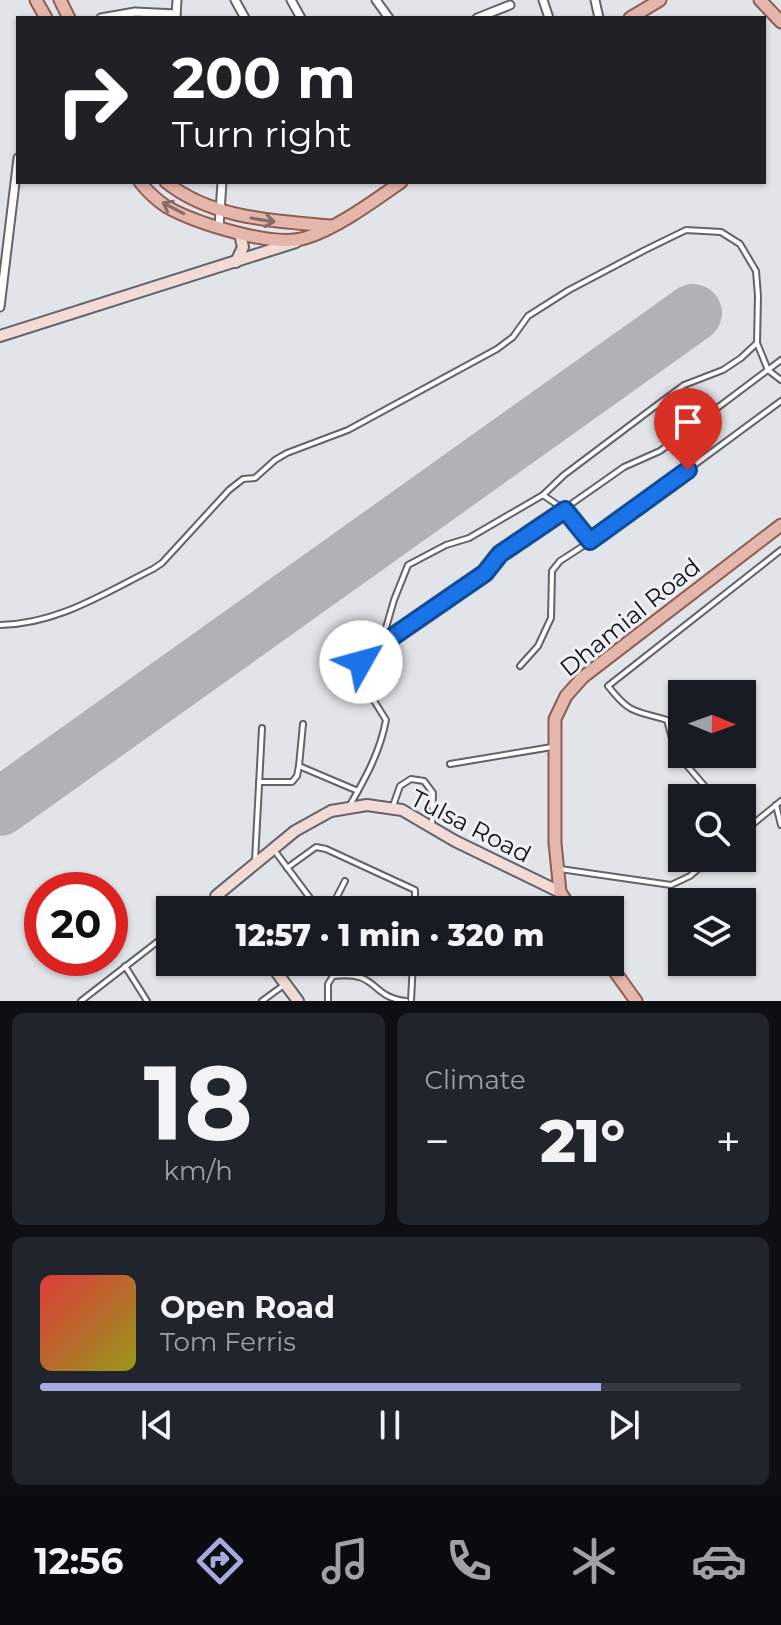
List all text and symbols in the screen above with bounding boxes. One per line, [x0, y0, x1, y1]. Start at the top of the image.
text: 200 m [172, 44, 356, 112]
icon: right [40, 48, 144, 152]
text: Turn right [172, 112, 352, 156]
one-way arrow [162, 199, 185, 215]
one-way arrow [250, 213, 276, 228]
pin [654, 388, 722, 470]
icon: arrive [666, 400, 710, 444]
street label: Dhamial Road [554, 552, 706, 682]
position arrow [319, 620, 403, 704]
north arrow [668, 680, 756, 768]
map controls [668, 680, 756, 976]
street label: Tulsa Road [406, 783, 536, 869]
button: search [668, 784, 756, 872]
speed limit sign: 20 [24, 872, 128, 976]
button: layers [668, 888, 756, 976]
text: 12:57 · 1 min · 320 m [236, 917, 544, 954]
text: 18 [144, 1039, 253, 1166]
text: Climate [425, 1064, 526, 1096]
text: 21° [540, 1104, 625, 1177]
text: − [425, 1114, 450, 1168]
text: + [716, 1114, 741, 1168]
text: km/h [164, 1155, 233, 1187]
text: Open Road [160, 1289, 335, 1326]
text: Tom Ferris [160, 1326, 296, 1358]
icon: previous [135, 1403, 179, 1447]
icon: pause [368, 1403, 412, 1447]
icon: next [602, 1403, 646, 1447]
icon: directions [192, 1533, 248, 1589]
icon: music [317, 1533, 373, 1589]
icon: phone [441, 1533, 497, 1589]
icon: climate [566, 1533, 622, 1589]
icon: car [691, 1533, 747, 1589]
text: 12:56 [34, 1539, 123, 1583]

